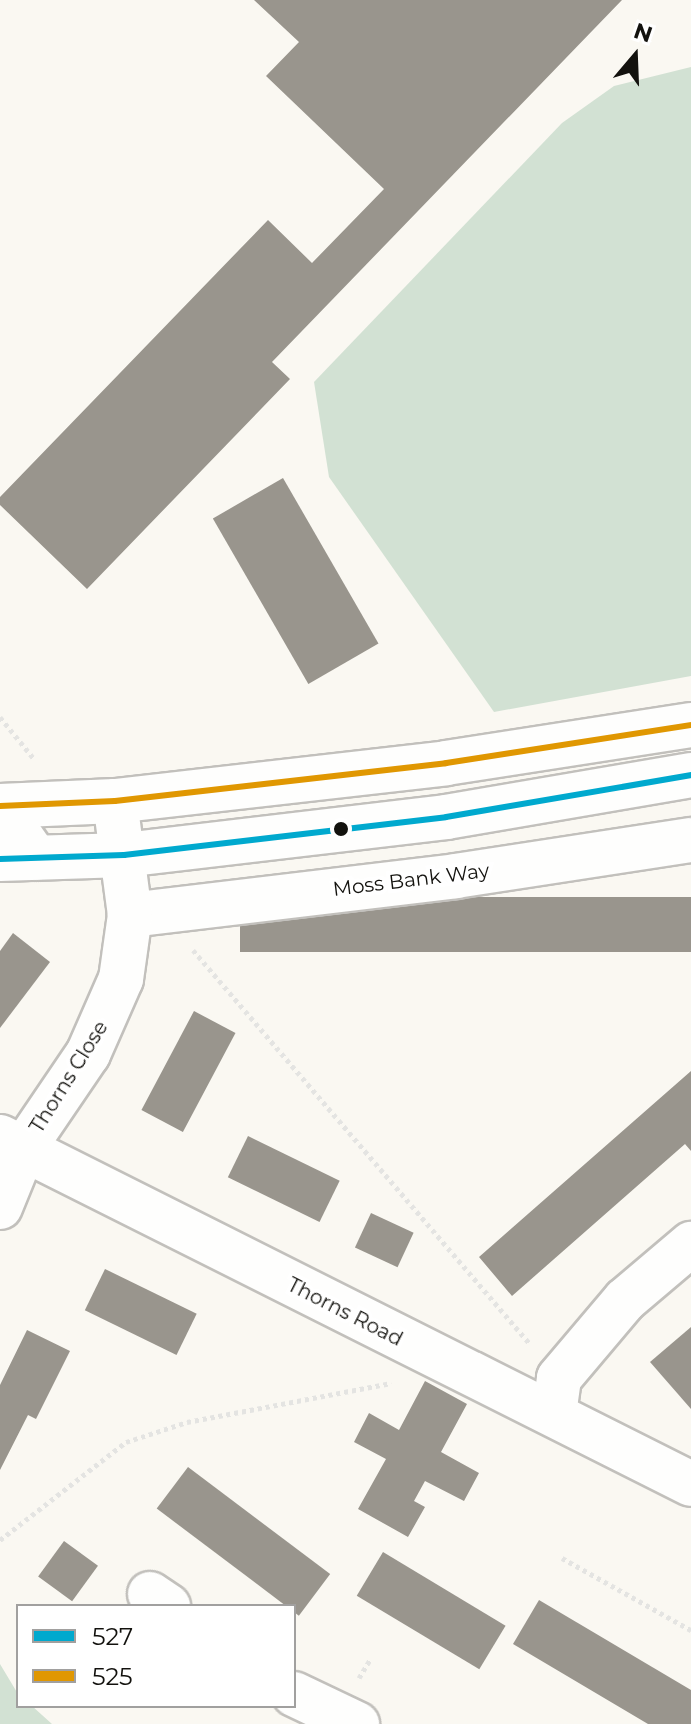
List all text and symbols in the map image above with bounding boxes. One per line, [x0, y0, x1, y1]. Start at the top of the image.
north arrow [595, 16, 675, 96]
text: N [630, 17, 656, 48]
unlabelled marker [333, 821, 349, 837]
street label: Moss Bank Way [331, 858, 491, 902]
street label: Thorns Close [25, 1016, 113, 1138]
street label: Thorns Road [283, 1273, 407, 1351]
legend [16, 1604, 296, 1708]
text: 527 [92, 1622, 133, 1651]
text: 525 [92, 1662, 133, 1691]

